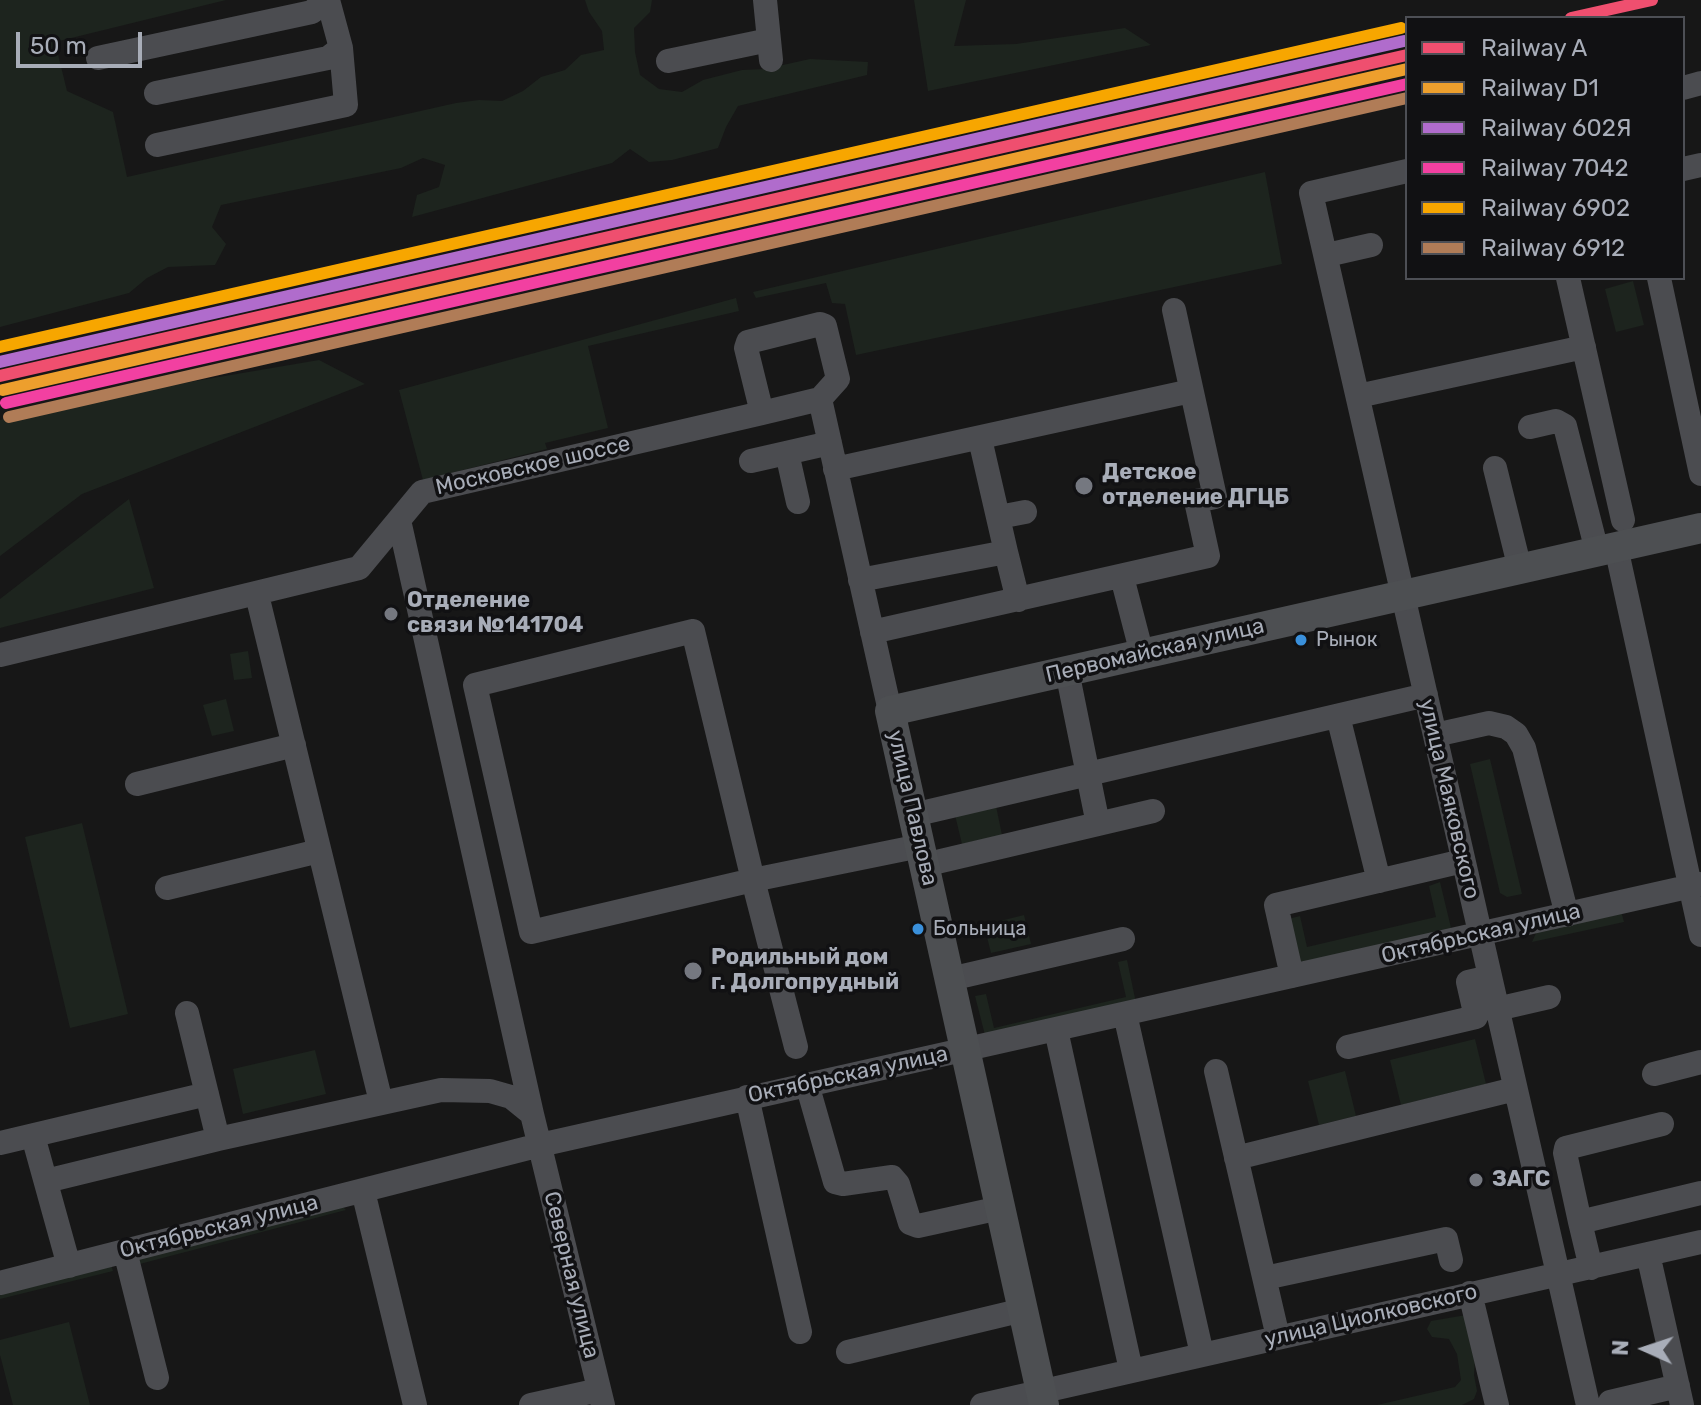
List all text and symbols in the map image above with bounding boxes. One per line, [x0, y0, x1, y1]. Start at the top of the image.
scale bar [20, 16, 146, 66]
legend [1405, 16, 1685, 280]
text: 50 m [30, 32, 87, 60]
text: Railway A [1481, 34, 1587, 62]
text: Railway D1 [1481, 74, 1599, 102]
text: Railway 602Я [1481, 114, 1632, 142]
text: Railway 7042 [1481, 154, 1629, 182]
text: Railway 6902 [1481, 194, 1630, 222]
text: Railway 6912 [1481, 234, 1625, 262]
street label: Московское шоссе [433, 431, 633, 501]
place label: Детское отделение ДГЦБ [1102, 460, 1289, 512]
marker: Детское отделение ДГЦБ [1073, 475, 1095, 497]
place label: Отделение связи №141704 [407, 588, 583, 640]
marker: Отделение связи №141704 [382, 605, 400, 623]
street label: Первомайская улица [1043, 613, 1267, 689]
place label: Рынок [1316, 628, 1377, 652]
marker: Рынок [1293, 632, 1309, 648]
street label: улица Маяковского [1413, 696, 1485, 902]
street label: улица Павлова [881, 728, 943, 888]
street label: Октябрьская улица [1379, 898, 1583, 970]
place label: Больница [933, 917, 1026, 941]
marker: Больница [910, 921, 926, 937]
place label: Родильный дом г. Долгопрудный [711, 945, 899, 996]
marker: Родильный дом г. Долгопрудный [682, 960, 704, 982]
street label: Октябрьская улица [746, 1041, 950, 1109]
place label: ЗАГС [1492, 1167, 1550, 1193]
marker: ЗАГС [1467, 1171, 1485, 1189]
street label: Северная улица [538, 1189, 604, 1361]
street label: Октябрьская улица [117, 1190, 321, 1264]
street label: улица Циолковского [1262, 1279, 1480, 1353]
north arrow [1605, 1309, 1685, 1389]
text: N [1607, 1339, 1634, 1356]

